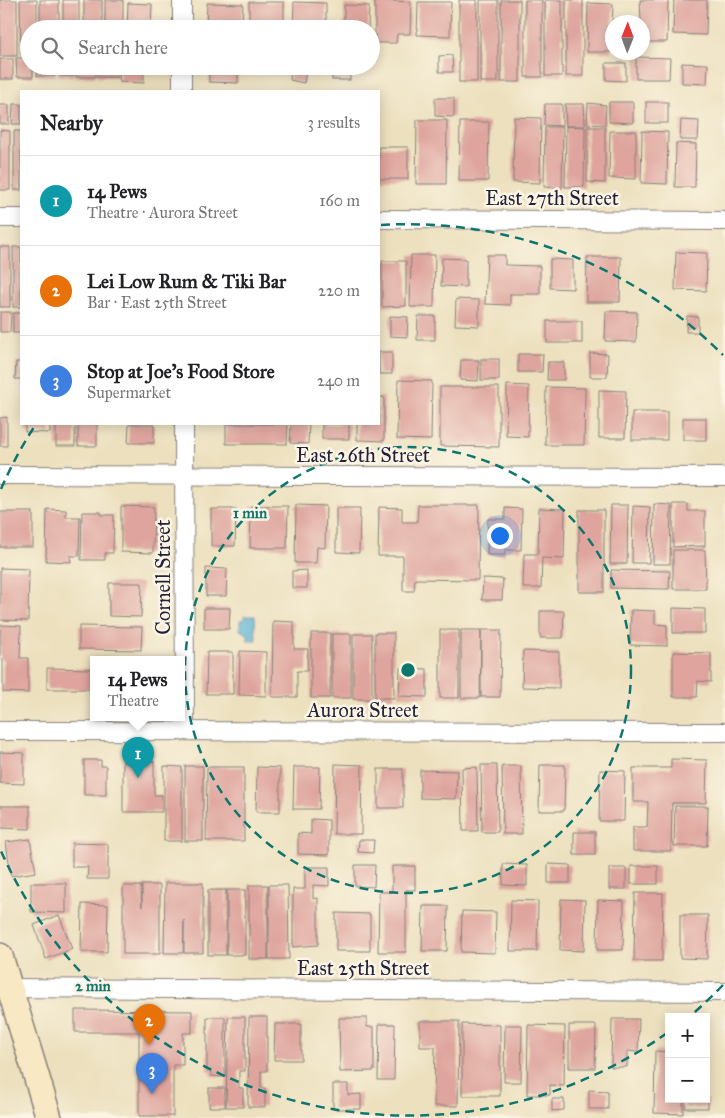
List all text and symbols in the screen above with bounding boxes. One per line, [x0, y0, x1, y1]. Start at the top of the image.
north arrow [605, 15, 650, 60]
search box [20, 20, 380, 75]
icon: search [38, 34, 66, 62]
text: Search here [78, 36, 168, 59]
text: Nearby [40, 110, 103, 136]
text: 3 results [307, 113, 360, 132]
text: 14 Pews [87, 180, 147, 203]
street label: East 27th Street [485, 186, 619, 210]
text: 1 [53, 191, 59, 210]
text: 160 m [319, 191, 360, 210]
text: Theatre · Aurora Street [87, 203, 238, 222]
text: Lei Low Rum & Tiki Bar [87, 270, 286, 293]
text: 2 [52, 281, 60, 300]
text: 220 m [318, 281, 360, 300]
text: Bar · East 25th Street [87, 293, 227, 312]
text: Stop at Joe's Food Store [87, 360, 275, 383]
text: 3 [53, 371, 59, 390]
text: 240 m [317, 371, 360, 390]
text: Supermarket [87, 383, 171, 402]
street label: East 26th Street [296, 443, 430, 467]
text: 1 min [233, 504, 268, 522]
street label: Cornell Street [151, 519, 175, 635]
your location [487, 523, 513, 549]
popup [90, 656, 185, 721]
centre of rings [399, 661, 417, 679]
text: 14 Pews [108, 668, 167, 691]
text: Theatre [108, 691, 159, 710]
street label: Aurora Street [306, 698, 419, 722]
pin: 1 [122, 737, 154, 778]
street label: East 25th Street [297, 956, 429, 980]
text: 2 min [75, 977, 112, 995]
pin: 2 [133, 1004, 165, 1045]
map controls [665, 1013, 710, 1103]
button: + [665, 1013, 710, 1058]
pin: 3 [136, 1053, 168, 1094]
button: − [665, 1058, 710, 1103]

